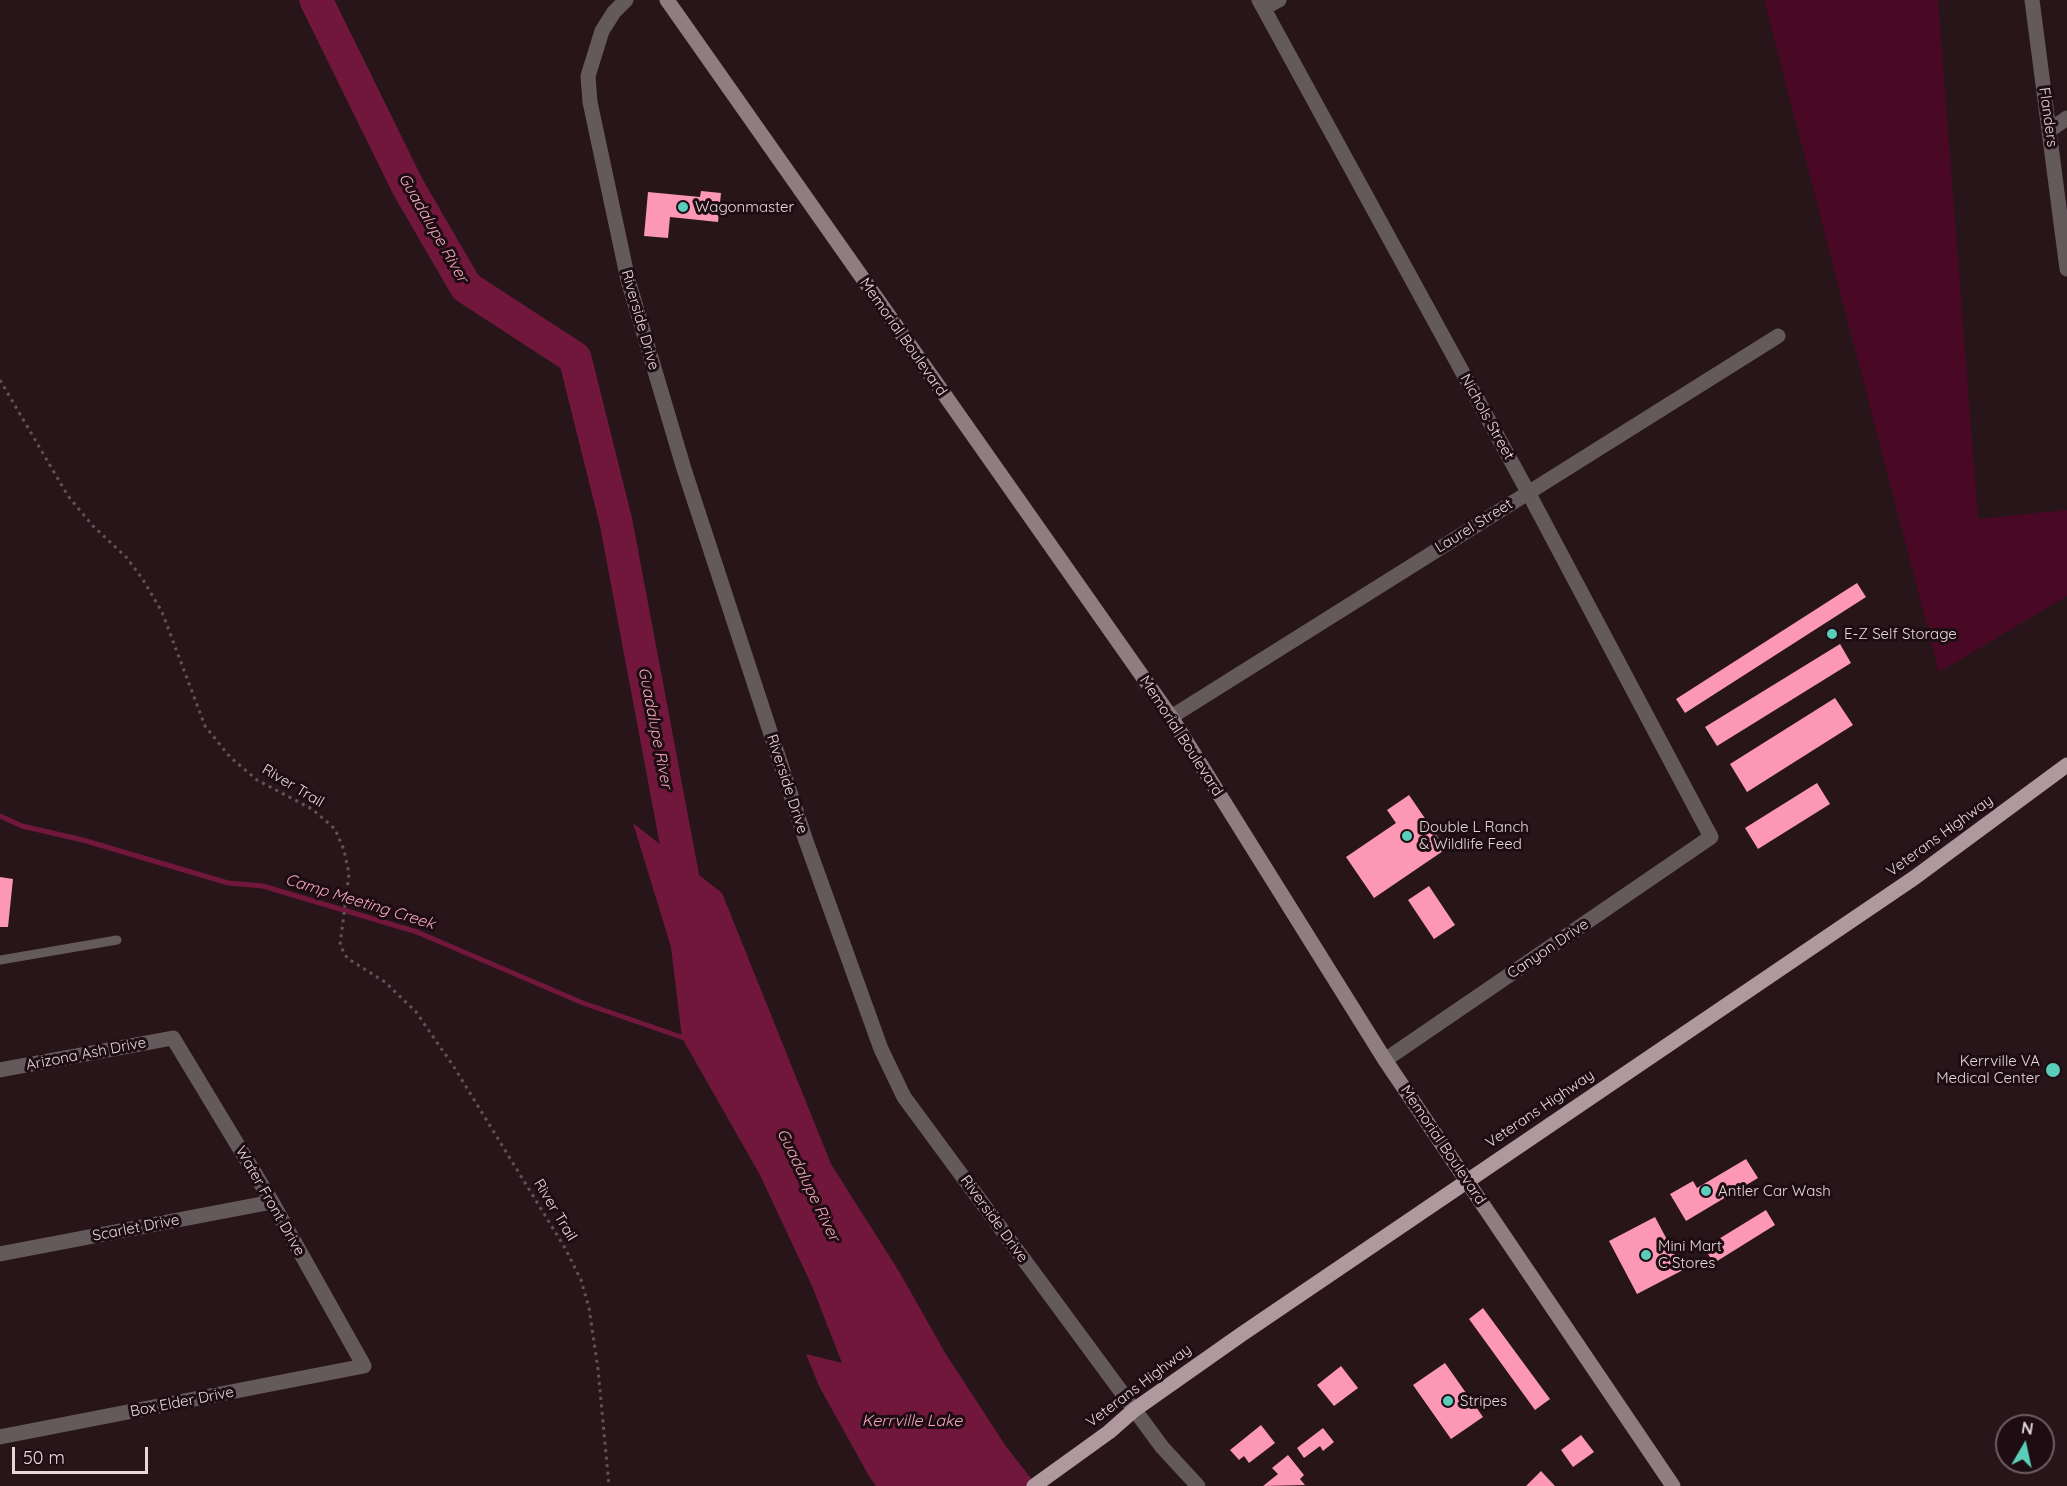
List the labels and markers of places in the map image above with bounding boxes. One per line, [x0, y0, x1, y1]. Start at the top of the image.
place label: Wagonmaster [695, 198, 794, 216]
marker: Wagonmaster [676, 200, 690, 214]
place label: E-Z Self Storage [1844, 625, 1957, 643]
marker: E-Z Self Storage [1825, 627, 1839, 641]
place label: Double L Ranch & Wildlife Feed [1419, 818, 1529, 853]
marker: Double L Ranch & Wildlife Feed [1400, 829, 1414, 843]
place label: Kerrville VA Medical Center [1936, 1052, 2040, 1087]
marker: Kerrville VA Medical Center [2044, 1061, 2062, 1079]
place label: Antler Car Wash [1718, 1182, 1831, 1200]
marker: Antler Car Wash [1699, 1184, 1713, 1198]
place label: Mini Mart C Stores [1658, 1237, 1722, 1272]
marker: Mini Mart C Stores [1639, 1248, 1653, 1262]
place label: Stripes [1460, 1392, 1507, 1410]
marker: Stripes [1441, 1394, 1455, 1408]

